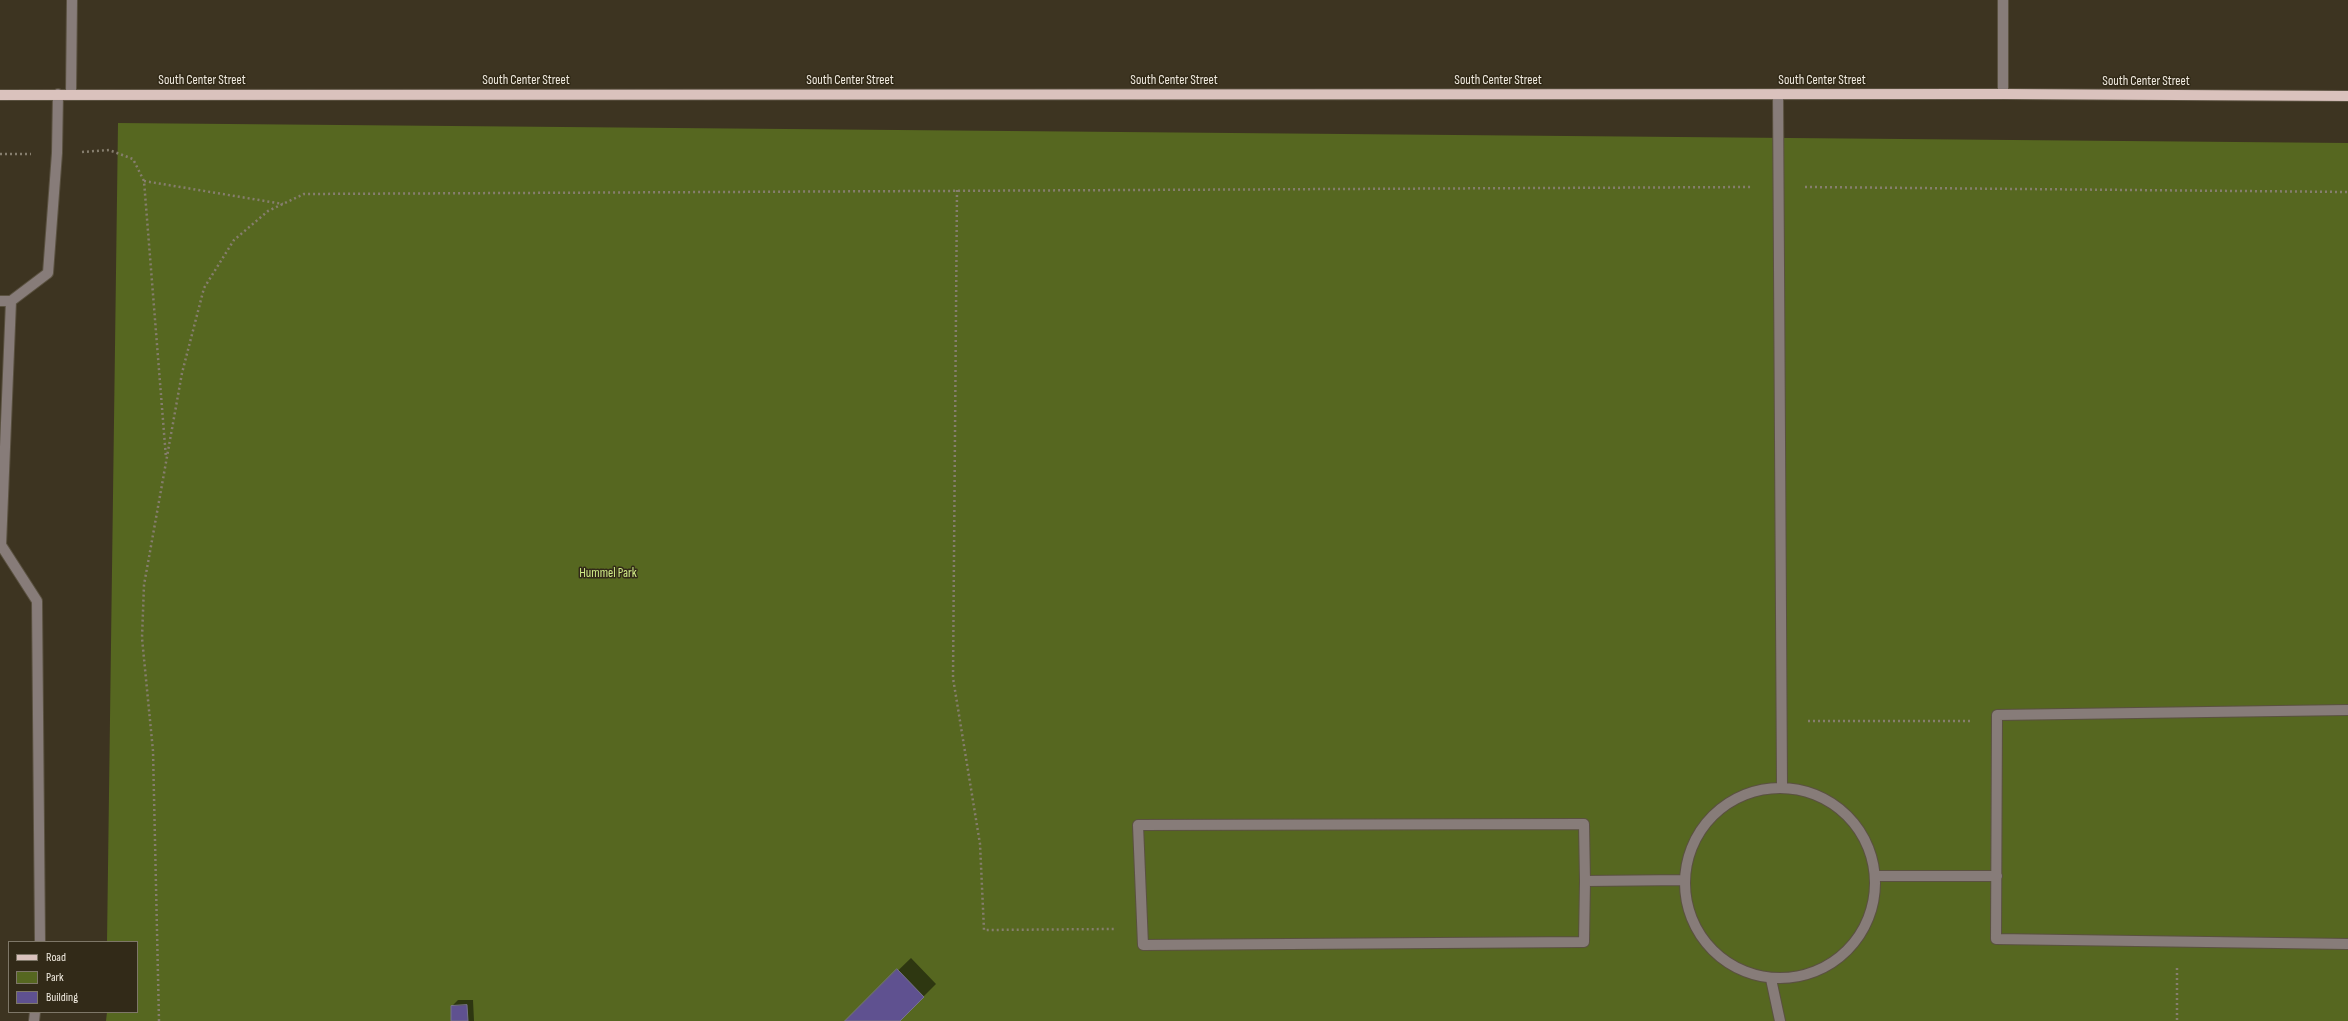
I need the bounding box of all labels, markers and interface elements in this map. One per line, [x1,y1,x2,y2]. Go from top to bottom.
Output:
street label: South Center Street [158,73,246,89]
street label: South Center Street [482,73,570,89]
street label: South Center Street [806,73,894,89]
street label: South Center Street [1130,73,1218,89]
street label: South Center Street [1454,73,1542,89]
street label: South Center Street [1778,73,1866,89]
street label: South Center Street [2102,74,2190,90]
park label: Hummel Park [579,566,637,582]
legend [8,941,138,1013]
text: Road [46,950,66,965]
text: Park [46,970,64,985]
text: Building [46,990,78,1005]

